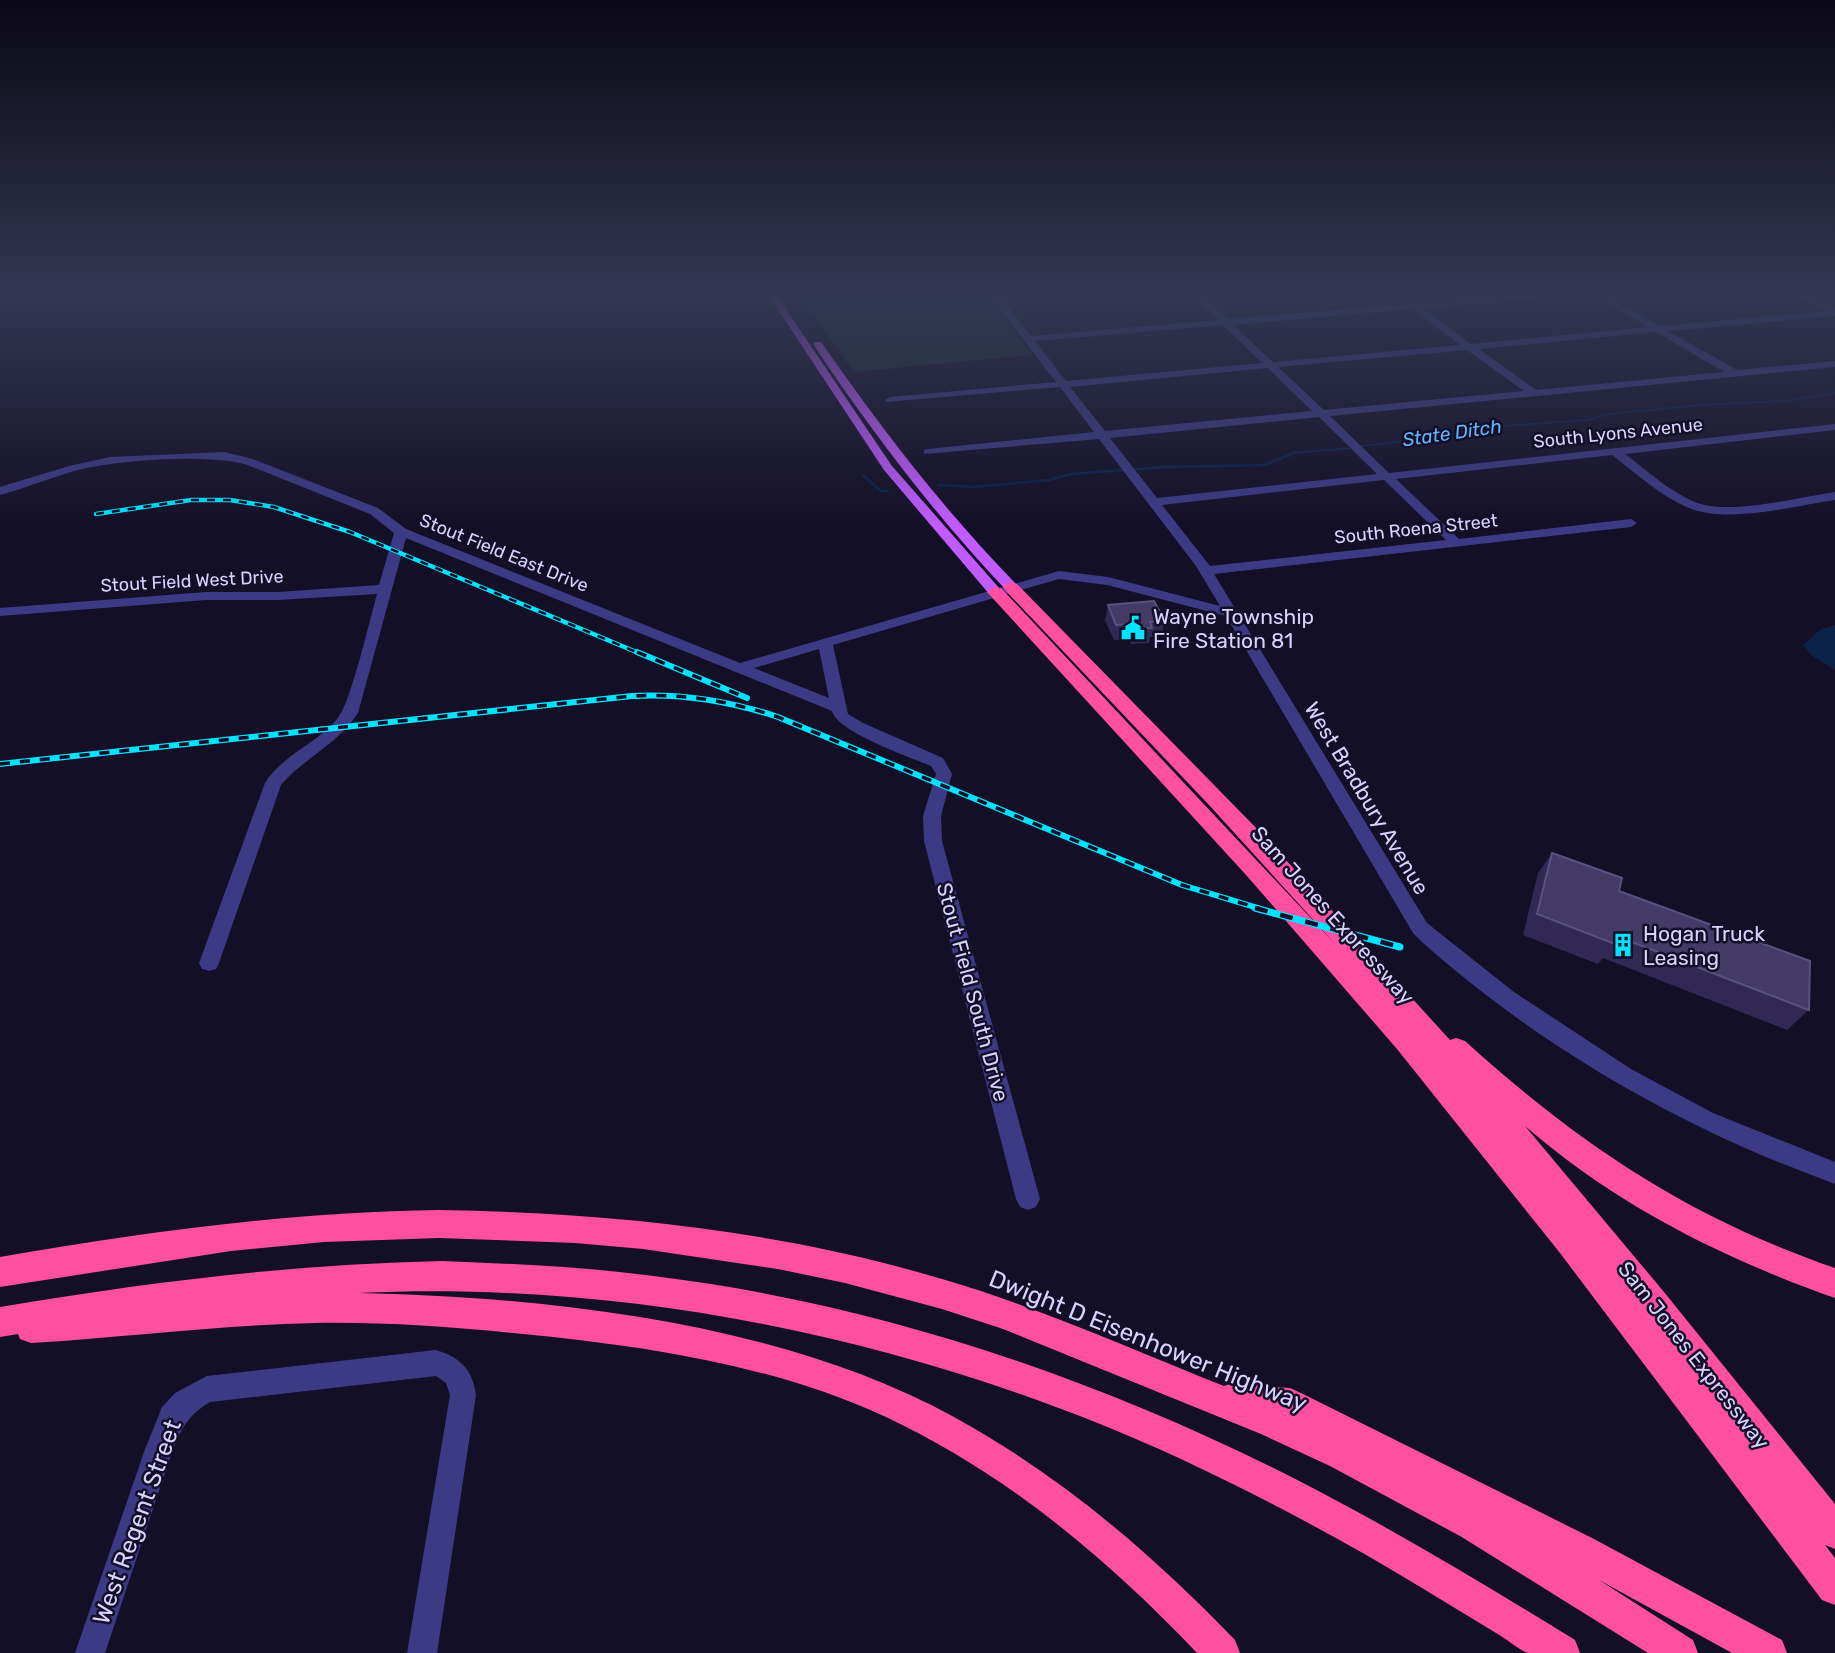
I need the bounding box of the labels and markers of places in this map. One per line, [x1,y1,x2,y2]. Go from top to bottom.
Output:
place label: Wayne Township Fire Station 81 [1153,604,1314,653]
public building icon: Wayne Township Fire Station 81 [1119,614,1147,642]
place label: Hogan Truck Leasing [1643,921,1765,970]
building icon: Hogan Truck Leasing [1609,931,1637,959]

